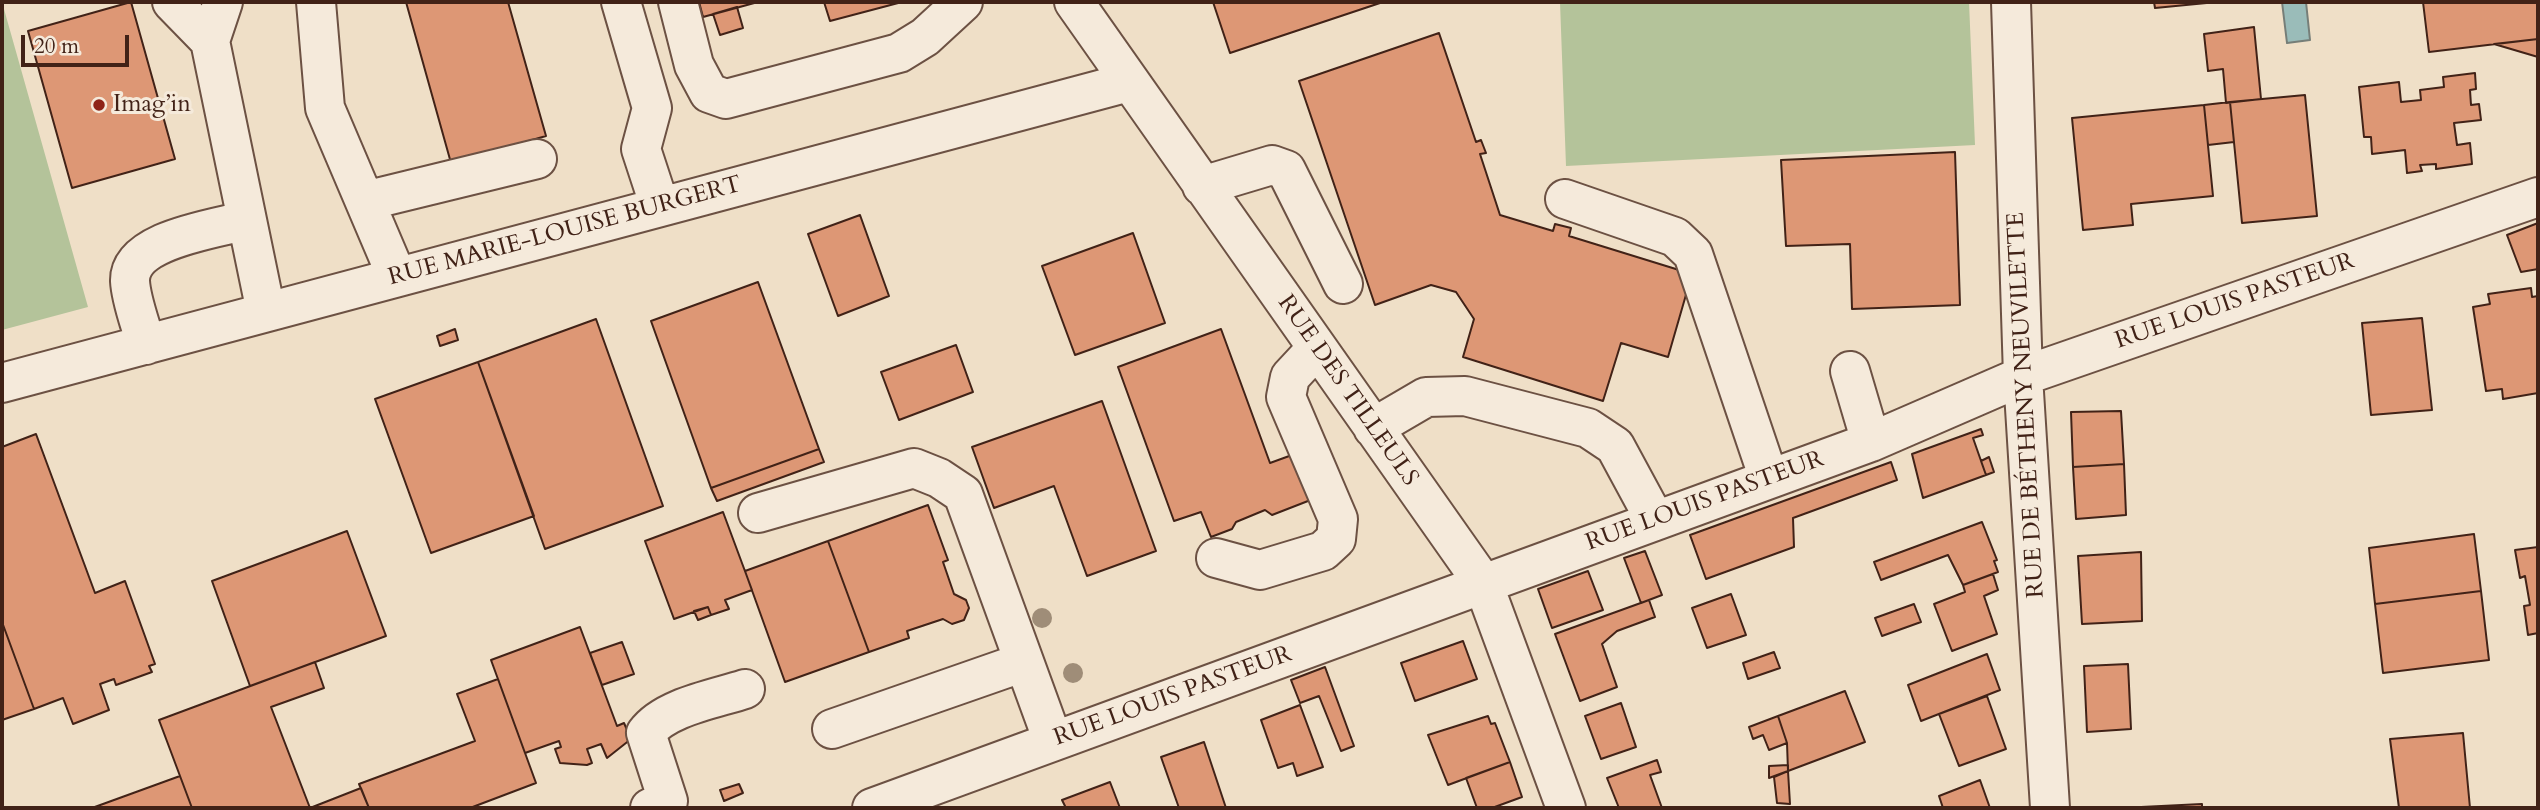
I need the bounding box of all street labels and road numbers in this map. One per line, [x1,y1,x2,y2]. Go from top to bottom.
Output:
street label: RUE MARIE-LOUISE BURGERT [385,171,745,293]
street label: RUE DE BÉTHENY NEUVILETTE [2003,211,2051,599]
street label: RUE LOUIS PASTEUR [2112,248,2358,356]
street label: RUE DES TILLEULS [1270,290,1424,492]
street label: RUE LOUIS PASTEUR [1582,446,1828,558]
street label: RUE LOUIS PASTEUR [1050,641,1296,753]

